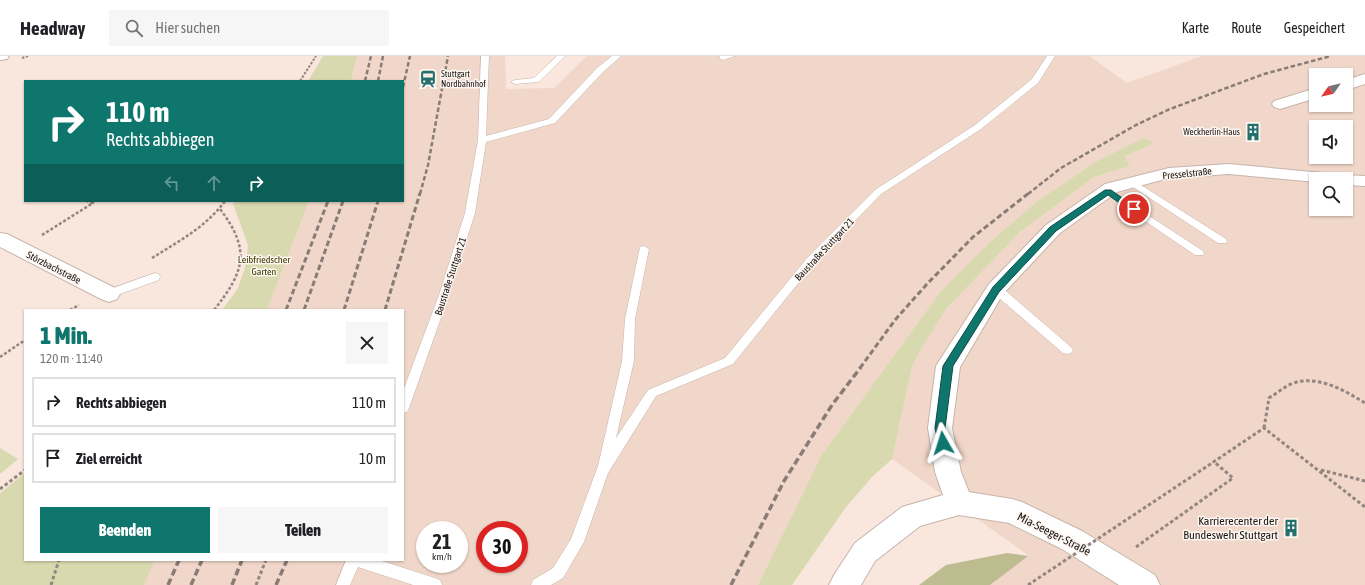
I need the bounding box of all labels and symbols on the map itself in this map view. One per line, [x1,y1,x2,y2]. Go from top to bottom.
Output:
north arrow [1309,68,1353,112]
station icon: Stuttgart Nordbahnhof [418,69,438,89]
place label: Stuttgart Nordbahnhof [441,69,486,89]
building icon: Weckherlin-Haus [1243,122,1263,142]
place label: Weckherlin-Haus [1183,127,1240,137]
street label: Presselstraße [1162,165,1213,182]
pin [1117,192,1151,226]
street label: Baustraße Stuttgart 21 [793,216,856,283]
street label: Baustraße Stuttgart 21 [433,235,468,317]
street label: Störzbachstraße [25,249,83,286]
park label: Leibfriedscher Garten [238,254,291,277]
position arrow [922,422,964,464]
street label: Mia-Seeger-Straße [1015,509,1093,559]
place label: Karrierecenter der Bundeswehr Stuttgart [1183,514,1279,542]
building icon: Karrierecenter der Bundeswehr Stuttgart [1281,518,1301,538]
speed limit sign: 30 [476,521,528,573]

